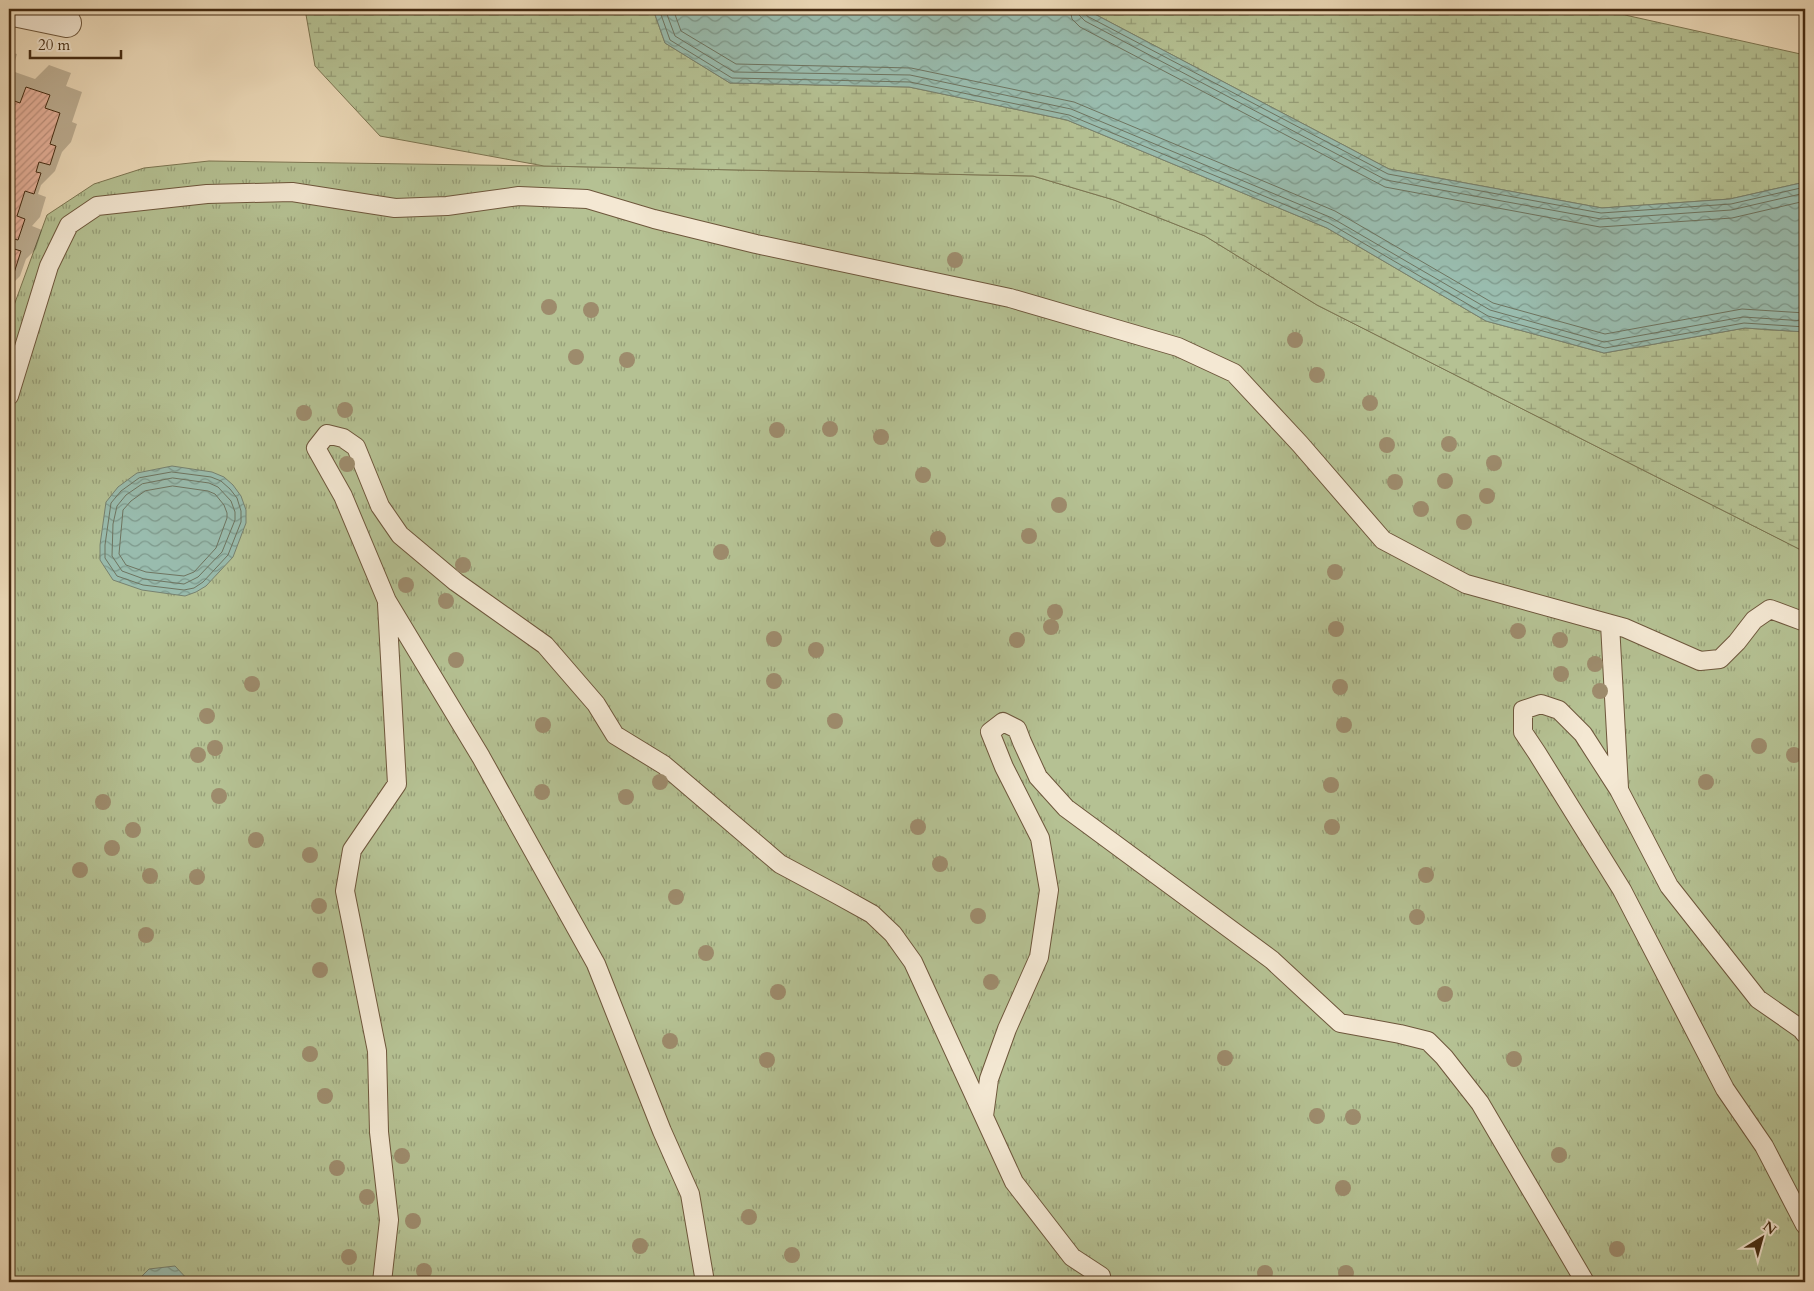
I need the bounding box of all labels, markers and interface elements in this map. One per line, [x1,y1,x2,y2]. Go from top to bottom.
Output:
scale bar [30,28,121,60]
text: 20 m [38,35,70,55]
north arrow [1736,1214,1786,1264]
text: N [1759,1217,1780,1239]

